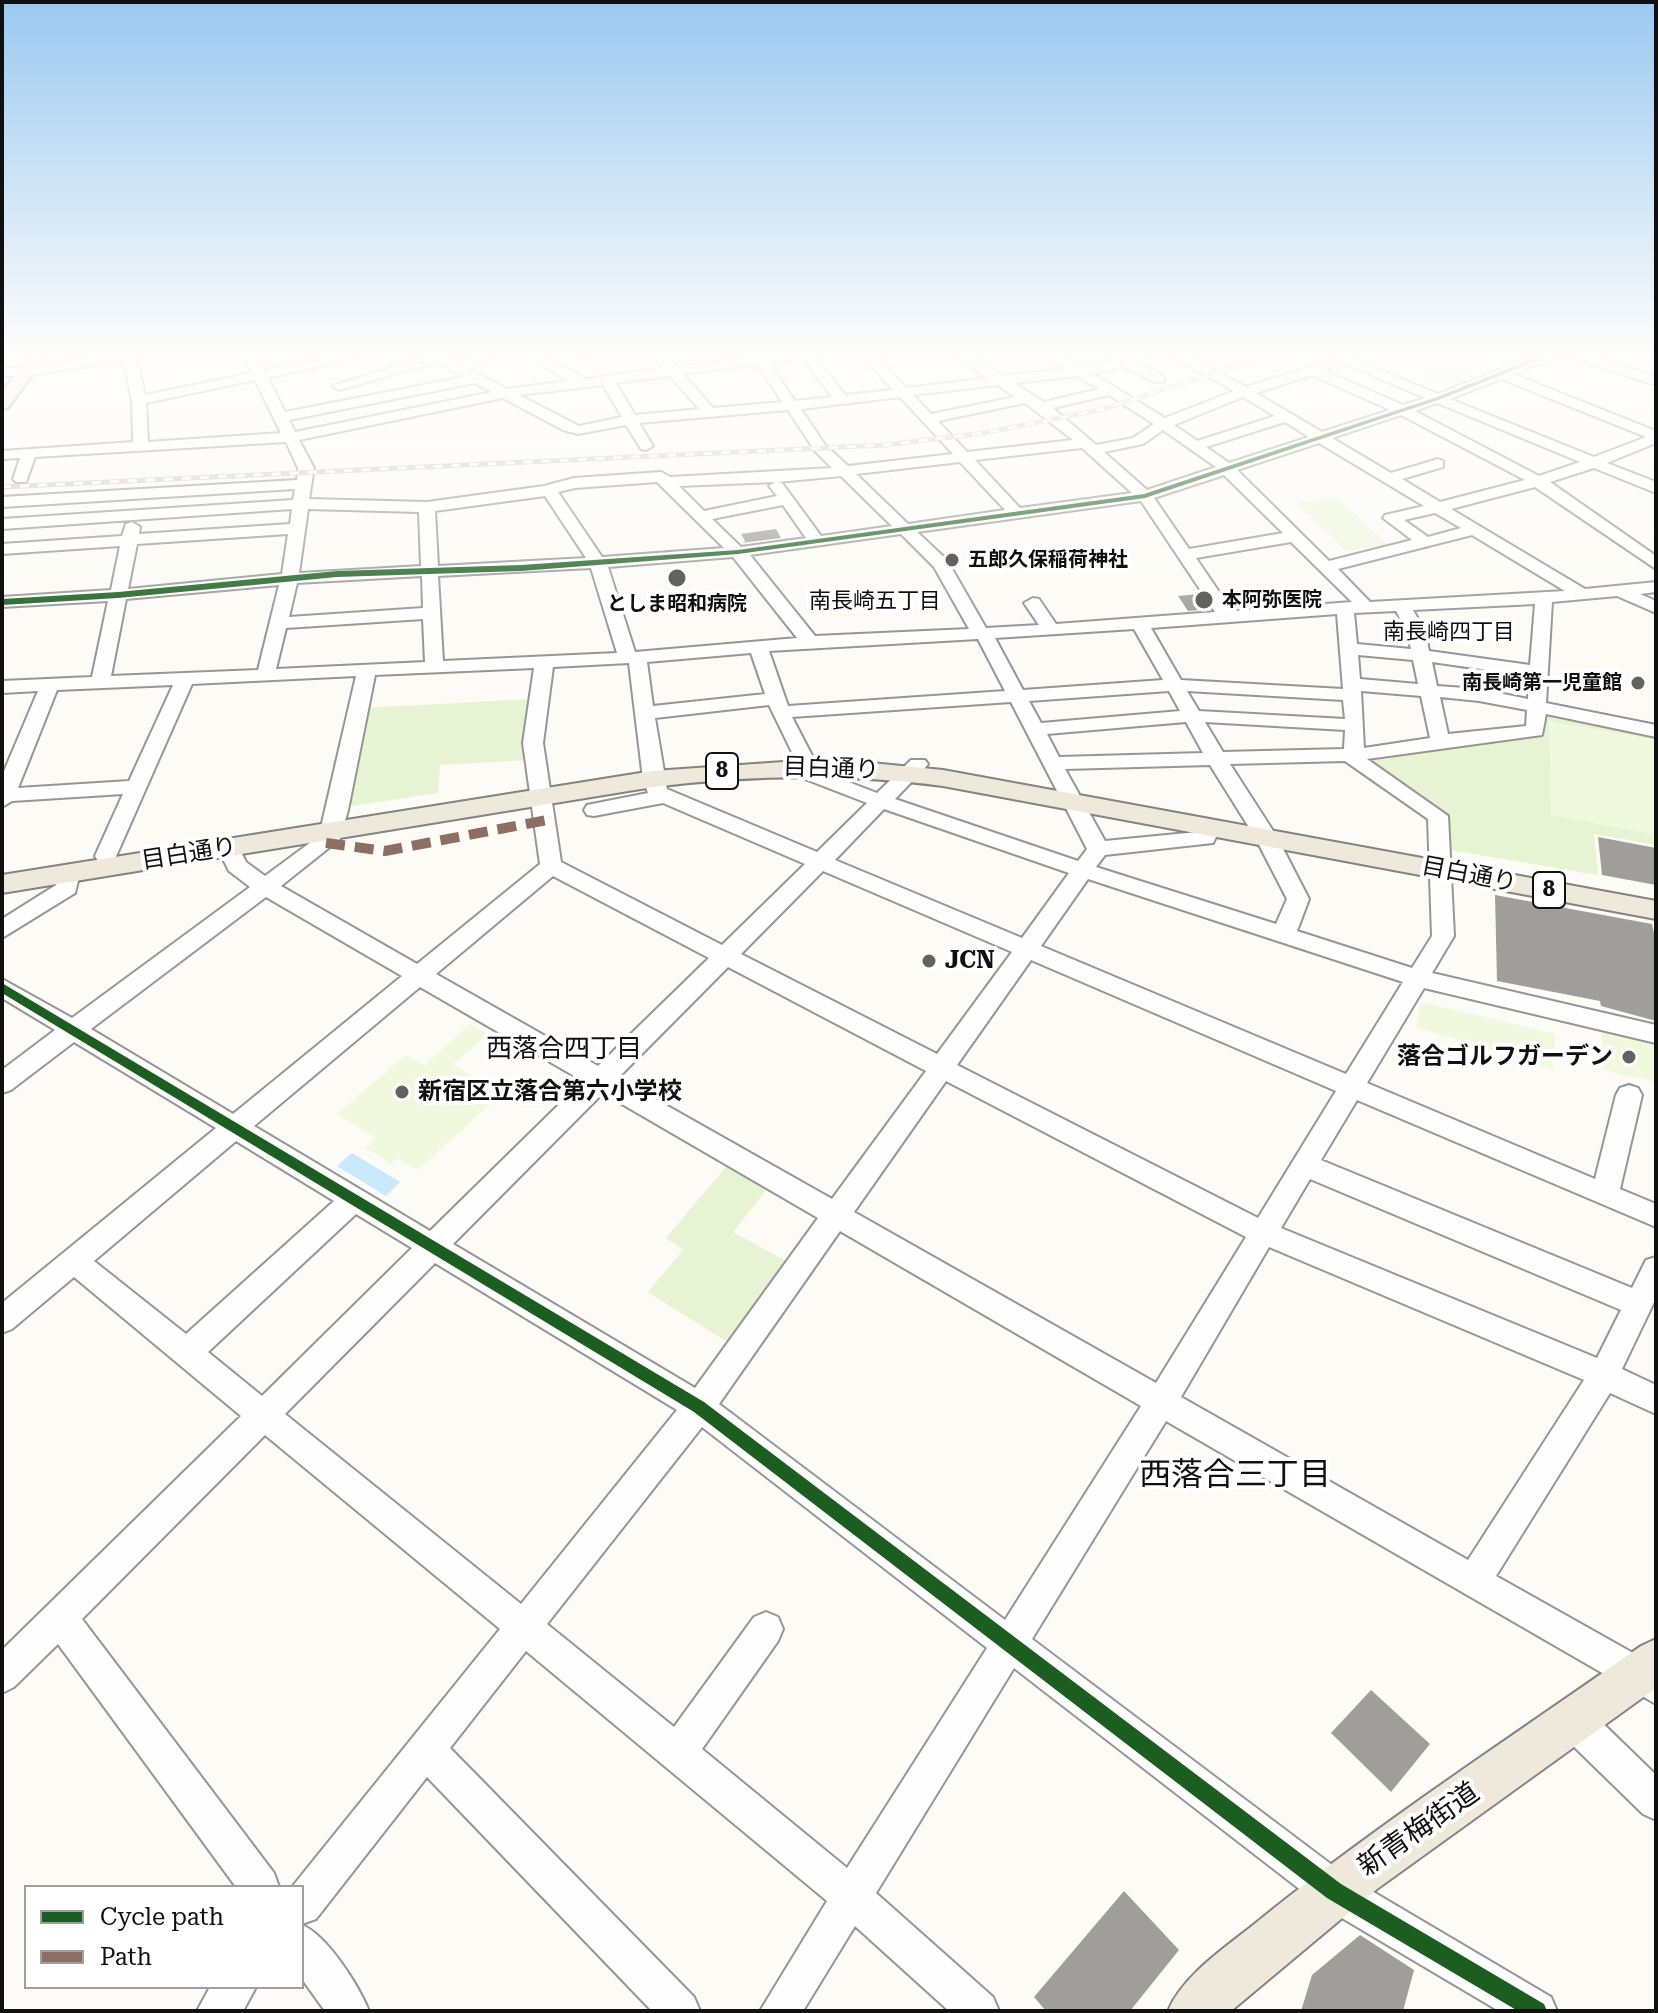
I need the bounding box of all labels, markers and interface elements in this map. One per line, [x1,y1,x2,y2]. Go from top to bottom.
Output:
place label: 五郎久保稲荷神社 [968,548,1128,572]
marker: 五郎久保稲荷神社 [943,551,961,569]
marker: としま昭和病院 [666,567,688,589]
place label: 本阿弥医院 [1222,588,1322,612]
district label: 南長崎五丁目 [809,589,941,615]
marker: 本阿弥医院 [1193,589,1215,611]
place label: としま昭和病院 [607,592,747,616]
district label: 南長崎四丁目 [1383,620,1515,646]
place label: 南長崎第一児童館 [1462,671,1622,695]
marker: 南長崎第一児童館 [1629,674,1647,692]
road number: 8 [706,753,738,789]
street label: 目白通り [783,753,879,785]
street label: 目白通り [139,832,239,876]
street label: 目白通り [1419,852,1519,898]
road number: 8 [1533,872,1565,908]
place label: JCN [945,947,995,975]
marker: JCN [920,952,938,970]
district label: 西落合四丁目 [486,1033,642,1065]
place label: 落合ゴルフガーデン [1397,1043,1613,1071]
marker: 落合ゴルフガーデン [1620,1048,1638,1066]
place label: 新宿区立落合第六小学校 [418,1078,682,1106]
marker: 新宿区立落合第六小学校 [393,1083,411,1101]
district label: 西落合三丁目 [1139,1457,1331,1495]
street label: 新青梅街道 [1352,1776,1486,1884]
legend [24,1885,304,1989]
text: Cycle path [100,1903,224,1931]
text: Path [100,1943,152,1971]

